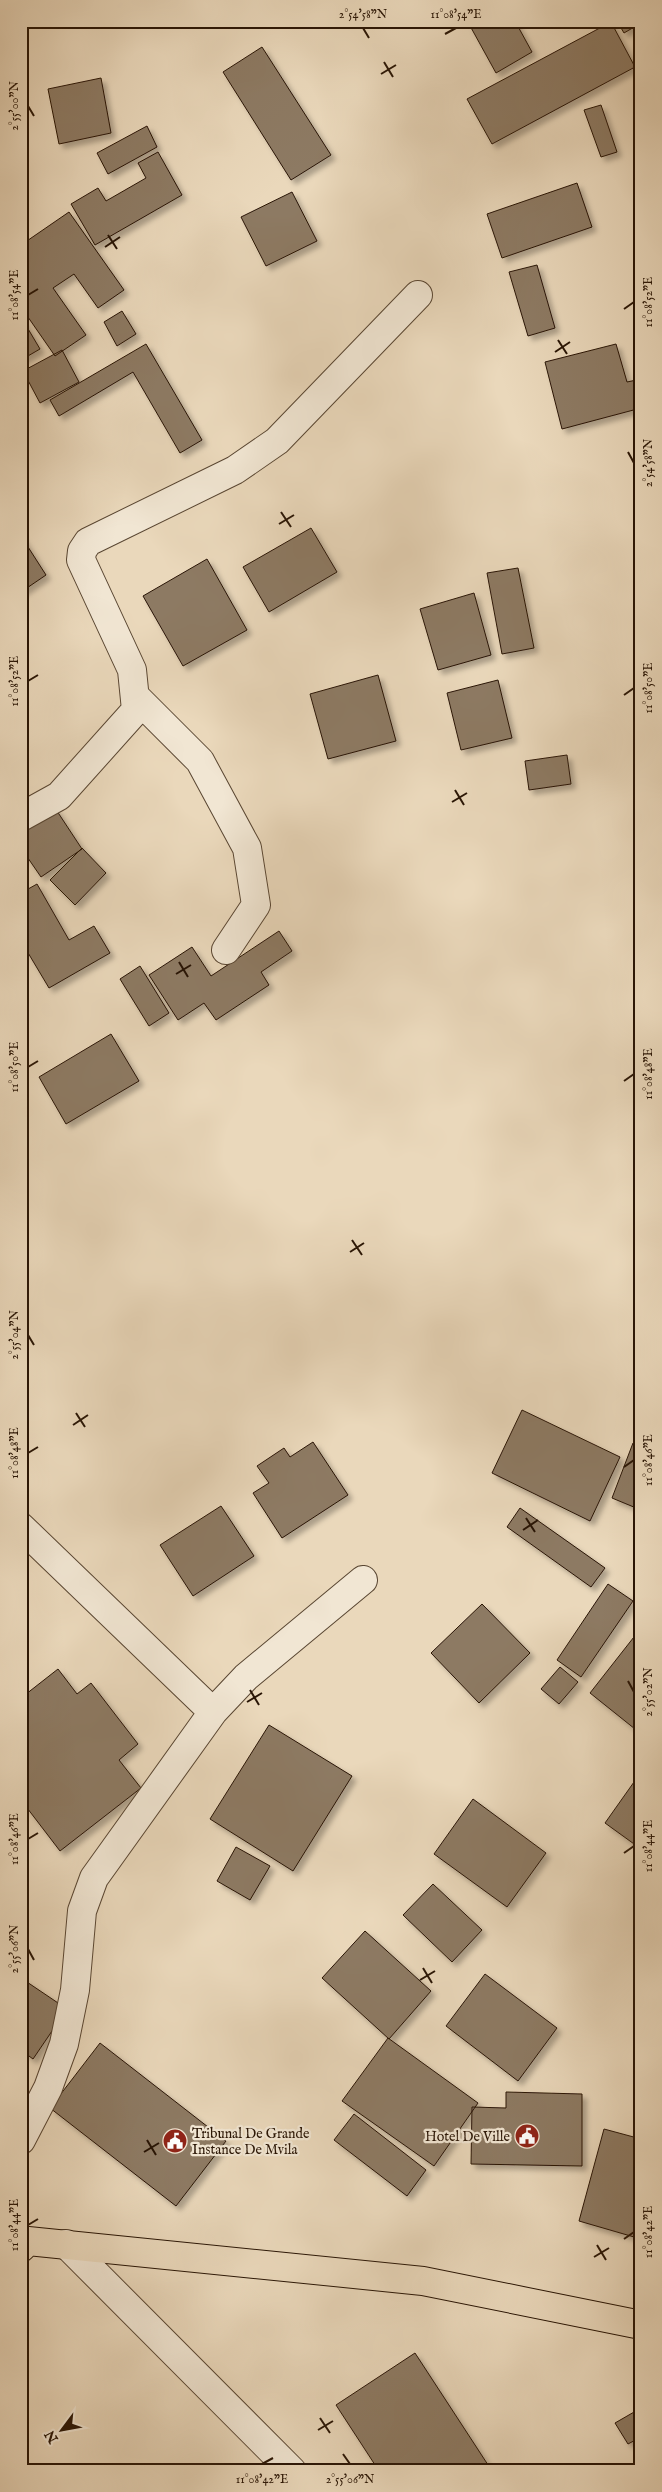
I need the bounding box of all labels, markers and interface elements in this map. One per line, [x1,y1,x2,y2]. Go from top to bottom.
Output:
text: 2°54'58"N [339,7,388,22]
text: 11°08'54"E [430,7,482,22]
text: 2°55'00"N [7,81,22,131]
text: 11°08'54"E [7,269,22,321]
text: 11°08'52"E [641,277,656,327]
text: 2°54'58"N [641,438,656,487]
text: 11°08'52"E [7,656,22,706]
text: 11°08'50"E [641,662,656,714]
text: 11°08'50"E [7,1041,22,1093]
text: 11°08'48"E [641,1048,656,1100]
text: 2°55'04"N [7,1310,22,1360]
text: 11°08'48"E [7,1427,22,1479]
text: 11°08'46"E [641,1434,656,1486]
text: 2°55'02"N [641,1667,656,1717]
text: 11°08'46"E [7,1813,22,1865]
text: 11°08'44"E [641,1820,656,1872]
text: 2°55'06"N [7,1924,22,1973]
public building icon: Hotel De Ville [514,2123,540,2149]
place label: Tribunal De Grande Instance De Mvila [192,2125,310,2159]
public building icon: Tribunal De Grande Instance De Mvila [162,2128,188,2154]
place label: Hotel De Ville [425,2128,511,2146]
text: 11°08'44"E [7,2199,22,2251]
text: 11°08'42"E [641,2206,656,2258]
north arrow [38,2404,88,2454]
text: N [41,2426,63,2447]
text: 11°08'42"E [236,2472,288,2487]
text: 2°55'06"N [326,2472,375,2487]

